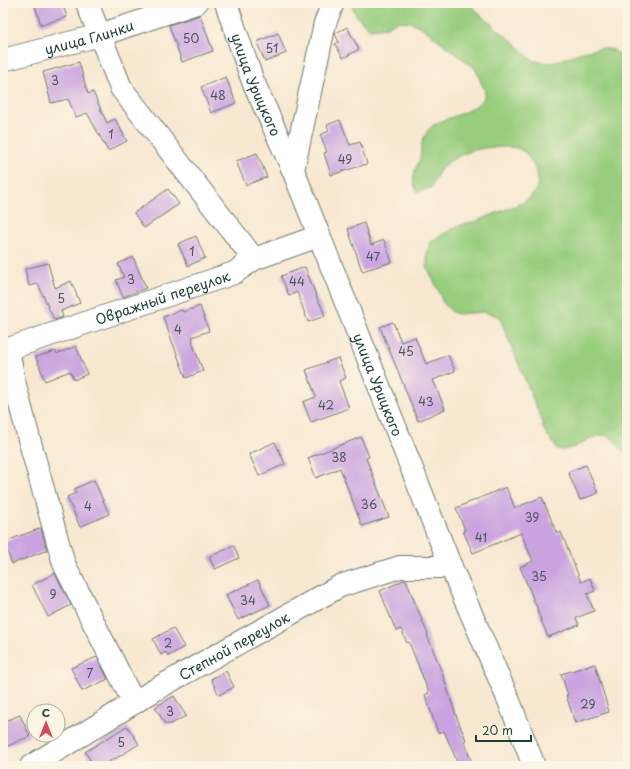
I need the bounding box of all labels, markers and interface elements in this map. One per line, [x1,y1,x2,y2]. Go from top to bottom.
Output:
street label: улица Глинки [42,14,136,59]
house number: 50 [183,29,199,47]
street label: улица Урицкого [226,30,287,139]
house number: 51 [266,39,278,57]
house number: 3 [51,71,59,89]
house number: 48 [210,86,226,104]
house number: 1 [108,125,114,143]
house number: 49 [338,150,352,168]
house number: 1 [189,242,195,260]
house number: 47 [366,247,381,265]
street label: Овражный переулок [92,264,233,330]
house number: 3 [127,270,135,288]
house number: 44 [289,272,305,290]
house number: 5 [57,289,65,307]
house number: 4 [174,320,182,338]
street label: улица Урицкого [348,330,408,439]
house number: 45 [398,342,414,360]
house number: 43 [418,392,434,410]
house number: 42 [318,396,334,414]
house number: 38 [331,448,347,466]
house number: 36 [361,495,377,513]
house number: 4 [84,497,92,515]
house number: 39 [525,508,539,526]
house number: 41 [475,528,487,546]
house number: 35 [531,567,547,585]
house number: 9 [49,585,57,603]
house number: 34 [240,591,256,609]
street label: Степной переулок [175,606,294,685]
house number: 2 [164,634,172,652]
house number: 7 [87,664,94,682]
house number: 29 [580,695,596,713]
house number: 3 [166,702,174,720]
north arrow [26,703,66,743]
text: С [42,704,50,721]
scale bar [476,717,531,743]
text: 20 m [482,721,513,739]
house number: 5 [117,733,125,751]

